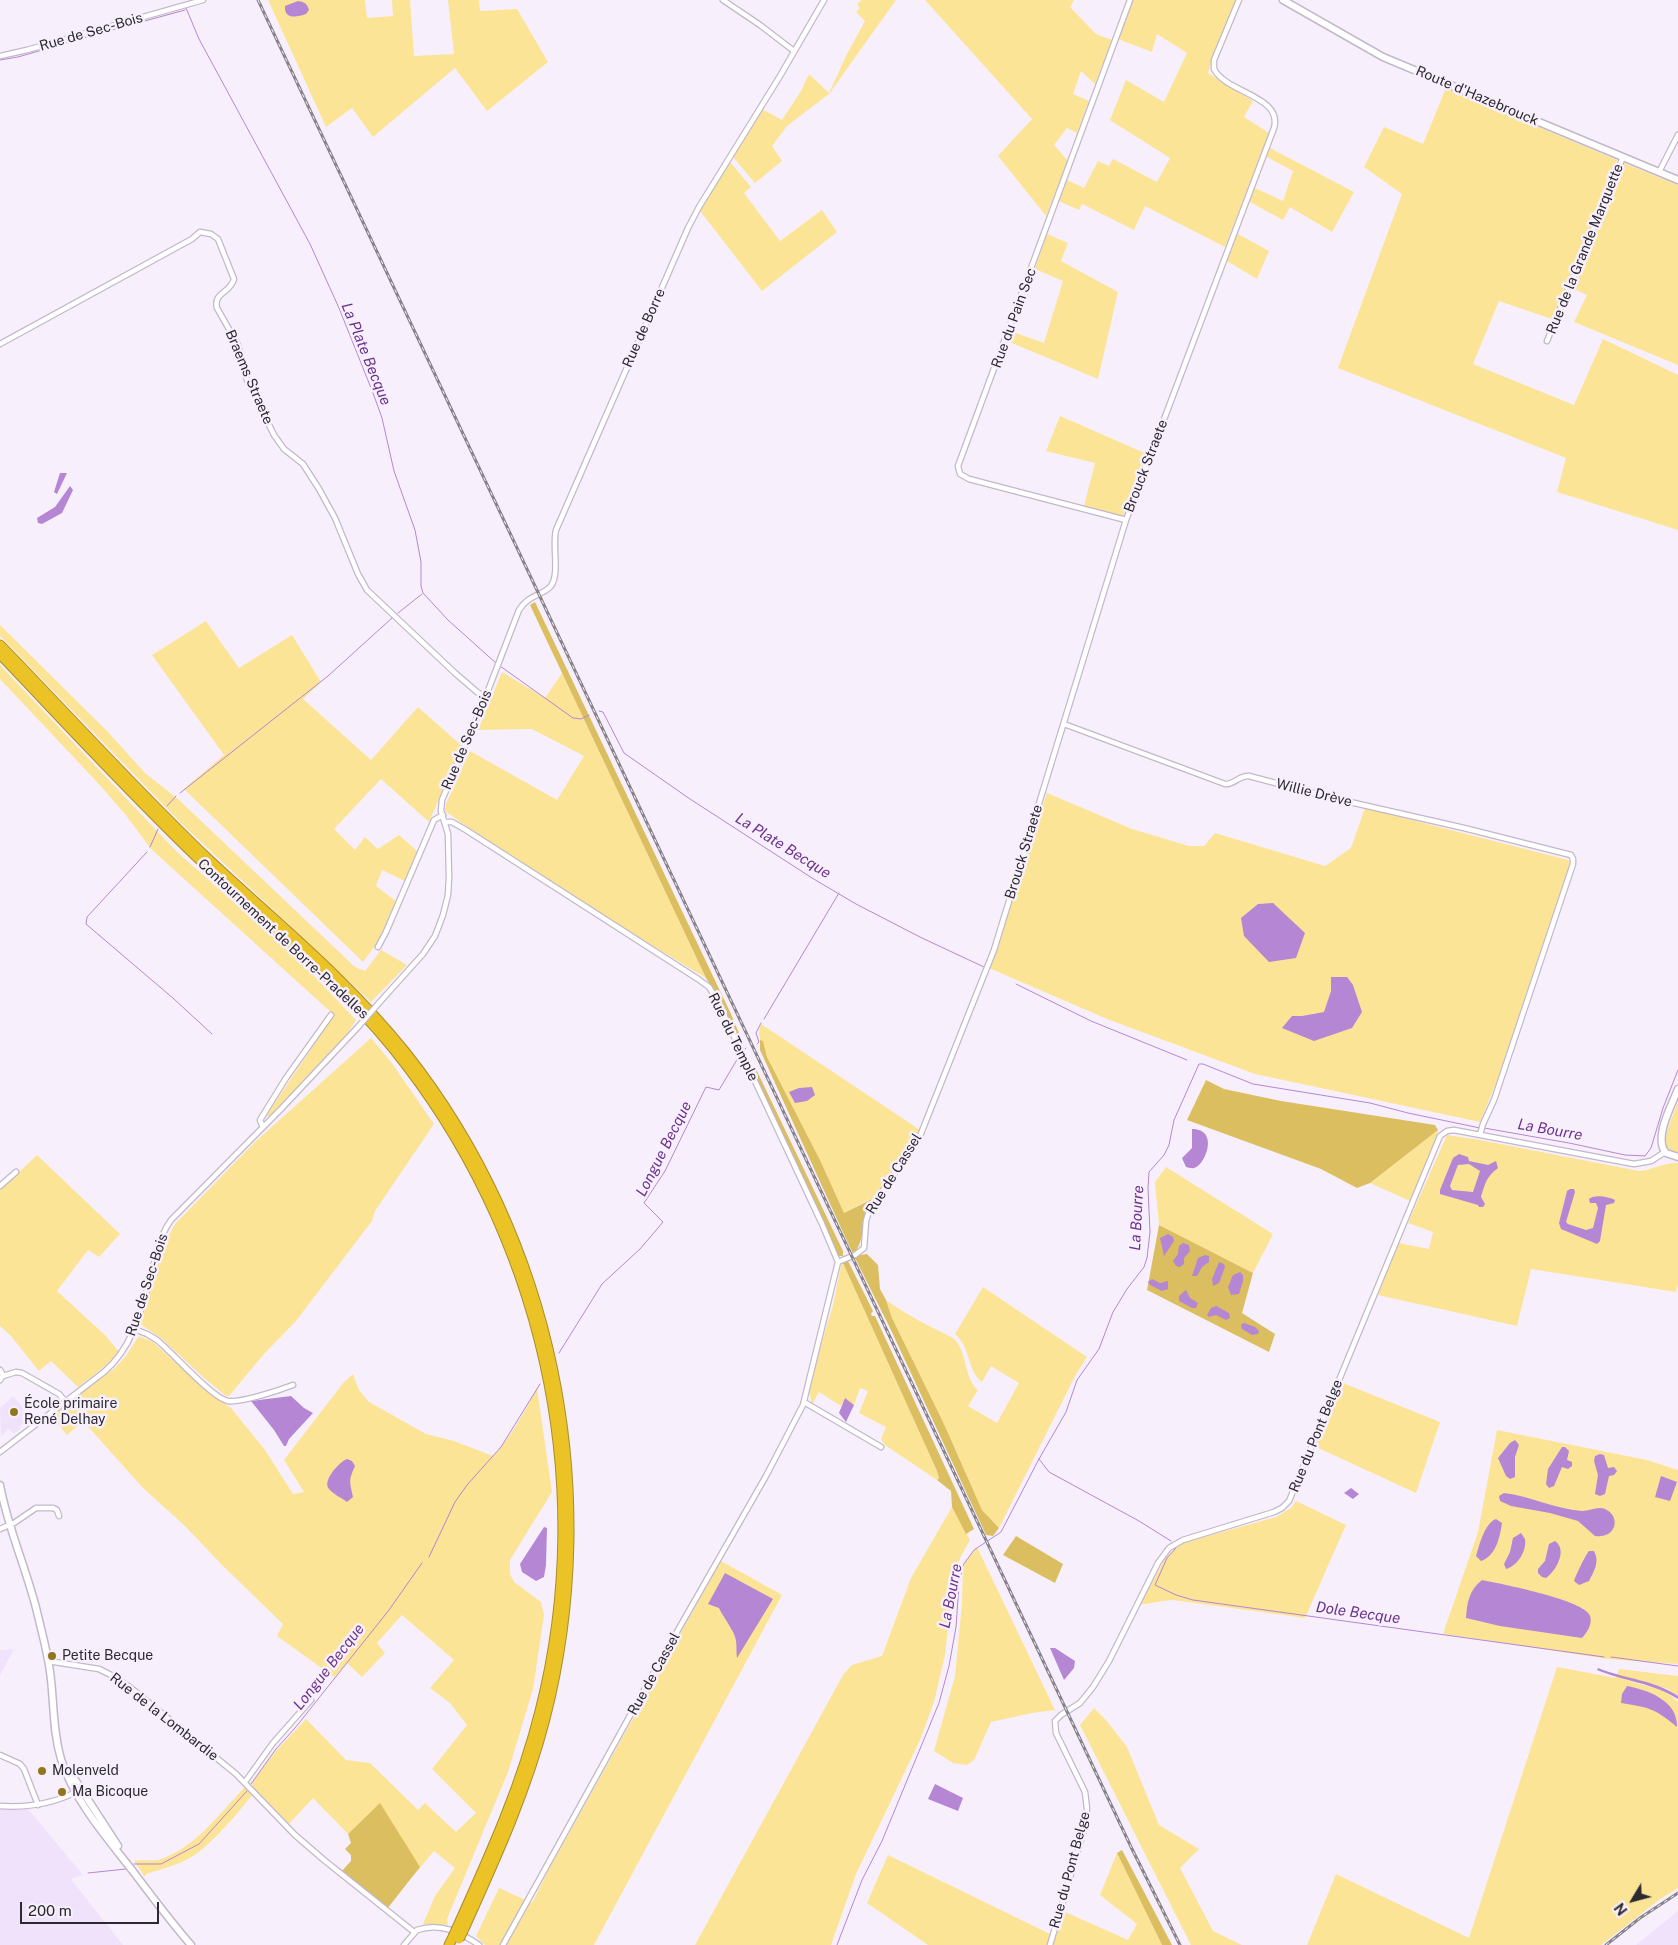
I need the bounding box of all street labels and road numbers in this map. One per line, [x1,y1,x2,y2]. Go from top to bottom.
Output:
street label: Rue de Sec-Bois [37,9,145,55]
street label: Route d'Hazebrouck [1413,63,1541,129]
street label: Rue de la Grande Marquette [1543,161,1627,337]
street label: Rue du Pain Sec [988,266,1040,370]
street label: Rue de Borre [619,286,669,370]
street label: Braems Straete [222,327,276,427]
street label: Brouck Straete [1121,417,1171,515]
street label: Rue de Sec-Bois [438,688,496,792]
street label: Willie Drève [1274,775,1354,811]
street label: Brouck Straete [1002,803,1046,901]
street label: Contournement de Borre-Pradelles [194,855,372,1023]
street label: Rue du Temple [704,990,762,1084]
street label: Rue de Cassel [862,1131,926,1217]
street label: Rue de Sec-Bois [123,1232,171,1338]
street label: Rue du Pont Belge [1286,1377,1346,1495]
street label: Rue de Cassel [624,1630,684,1718]
street label: Rue de la Lombardie [106,1669,222,1765]
street label: Rue du Pont Belge [1046,1810,1094,1930]

